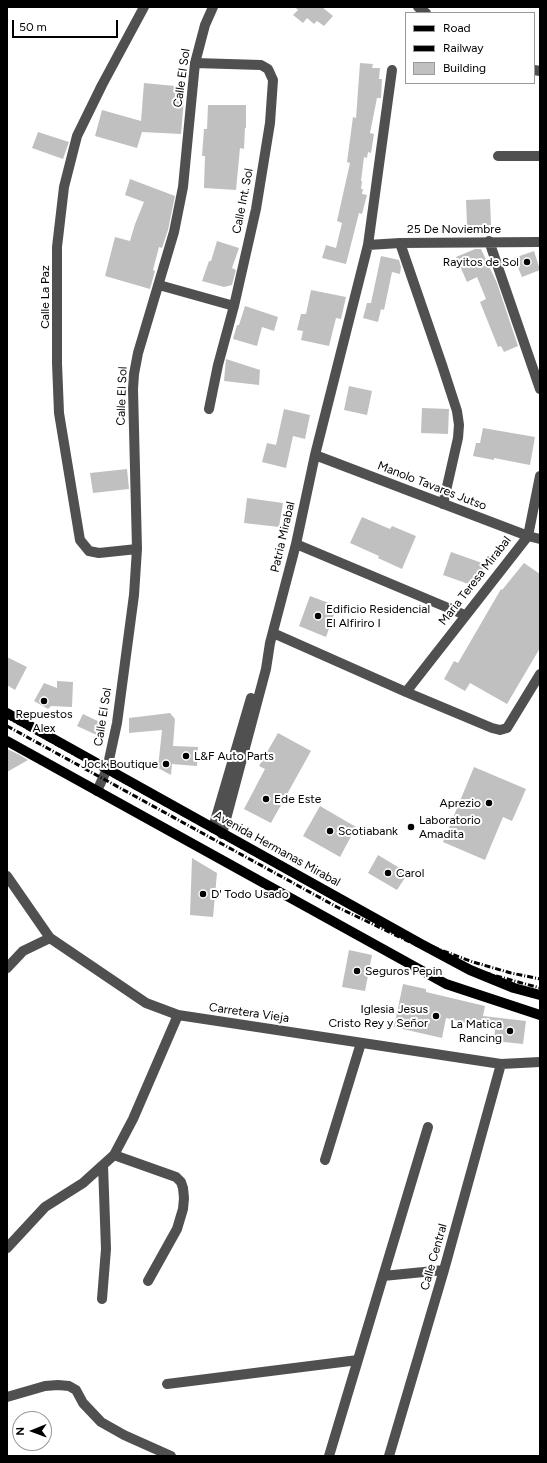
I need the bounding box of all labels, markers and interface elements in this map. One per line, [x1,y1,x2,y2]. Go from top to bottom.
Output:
scale bar [14,12,120,38]
legend [405,12,535,84]
text: 50 m [19,20,47,34]
text: Road [443,21,471,35]
text: Railway [443,41,484,55]
street label: Calle El Sol [171,48,193,108]
text: Building [443,61,486,75]
street label: Calle Int. Sol [230,167,256,235]
street label: 25 De Noviembre [407,222,501,236]
place label: Rayitos de Sol [443,255,519,269]
marker: Rayitos de Sol [522,257,532,267]
street label: Calle La Paz [38,265,52,329]
street label: Calle El Sol [114,366,130,426]
street label: Manolo Tavares Jutso [375,459,489,513]
street label: Patria Mirabal [268,500,298,574]
street label: Maria Teresa Mirabal [436,534,514,628]
place label: Edificio Residencial El Alfiriro I [326,602,430,630]
marker: Edificio Residencial El Alfiriro I [313,611,323,621]
street label: Calle El Sol [91,687,115,747]
marker: Repuestos Alex [39,696,49,706]
place label: Repuestos Alex [15,707,73,735]
place label: L&F Auto Parts [194,749,274,763]
marker: L&F Auto Parts [181,751,191,761]
place label: Jock Boutique [81,757,158,771]
marker: Jock Boutique [161,759,171,769]
place label: Ede Este [274,792,321,806]
marker: Ede Este [261,794,271,804]
place label: Aprezio [440,796,481,810]
marker: Aprezio [484,798,494,808]
street label: Avenida Hermanas Mirabal [211,808,343,890]
place label: Laboratorio Amadita [419,813,481,841]
marker: Laboratorio Amadita [406,822,416,832]
place label: Scotiabank [338,824,398,838]
marker: Scotiabank [325,826,335,836]
place label: Carol [396,866,424,880]
marker: Carol [383,868,393,878]
place label: D' Todo Usado [211,887,289,901]
marker: D' Todo Usado [198,889,208,899]
place label: Seguros Pepin [365,964,442,978]
marker: Seguros Pepin [352,966,362,976]
street label: Carretera Vieja [208,1000,290,1026]
place label: Iglesia Jesus Cristo Rey y Señor [328,1002,428,1030]
marker: Iglesia Jesus Cristo Rey y Señor [431,1011,441,1021]
place label: La Matica Rancing [450,1017,502,1045]
marker: La Matica Rancing [505,1026,515,1036]
street label: Calle Central [418,1222,450,1292]
north arrow [12,1411,52,1451]
text: N [14,1427,27,1436]

